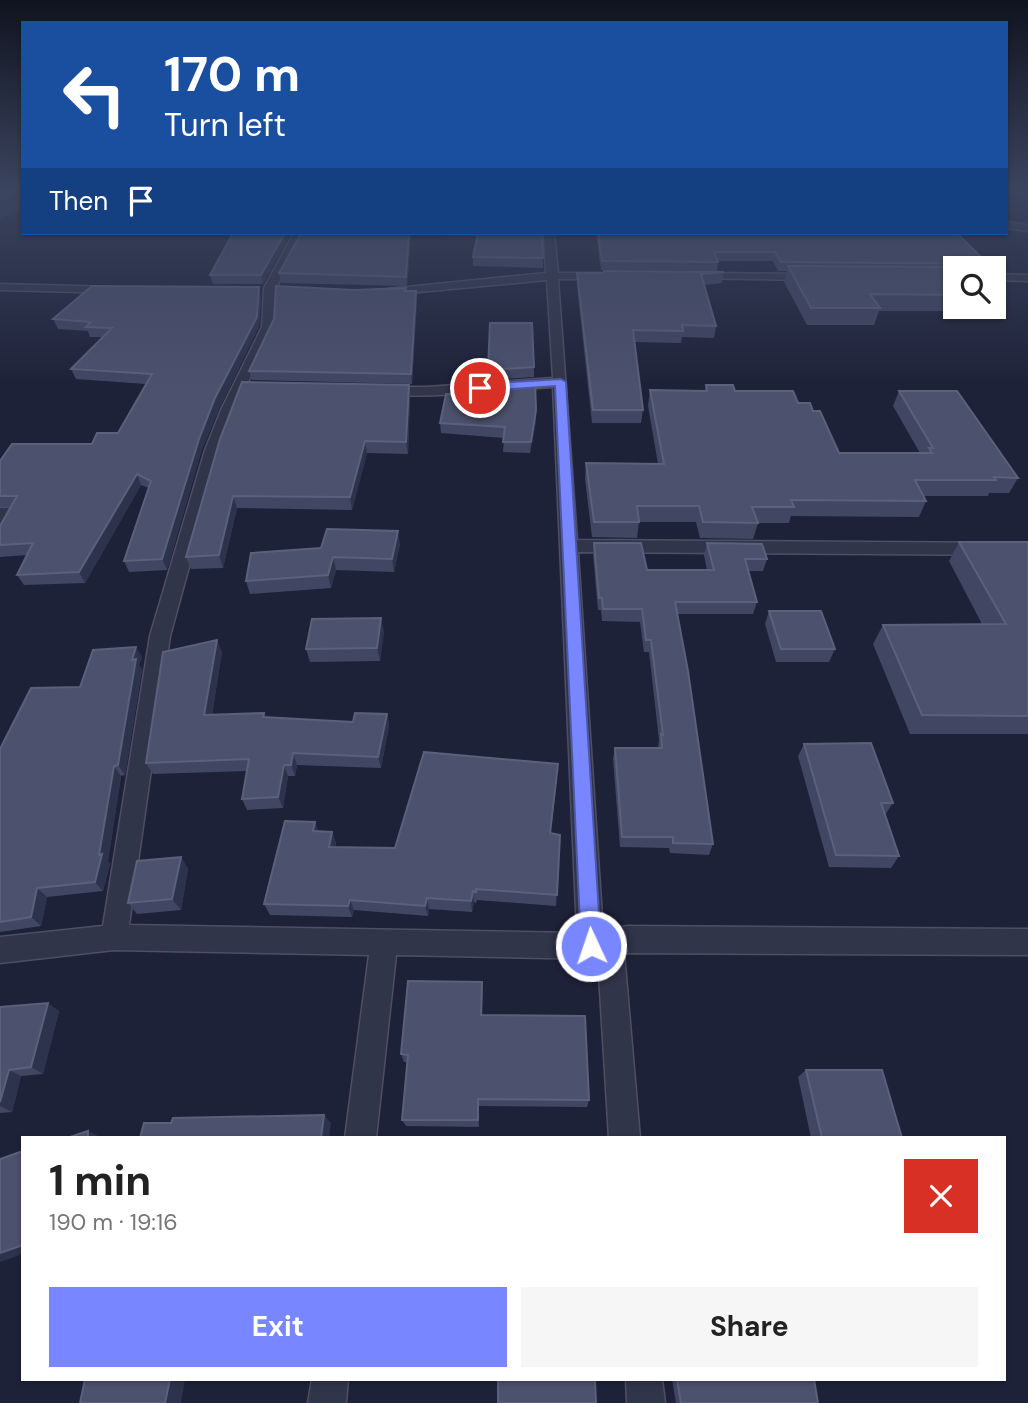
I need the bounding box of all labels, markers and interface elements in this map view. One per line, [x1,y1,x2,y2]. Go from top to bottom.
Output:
text: 170 m [164,42,300,106]
icon: left [49,49,140,140]
text: Turn left [164,104,286,146]
icon: arrive [122,182,160,220]
text: Then [49,184,108,218]
map controls [943,256,1006,319]
button: search [943,256,1006,319]
pin [450,358,510,418]
icon: arrive [461,369,499,407]
position arrow [554,909,628,983]
text: 1 min [49,1153,151,1208]
button: close [904,1159,978,1233]
text: 190 m · 19:16 [49,1207,178,1237]
button: Exit [49,1287,507,1367]
button: Share [521,1287,978,1367]

